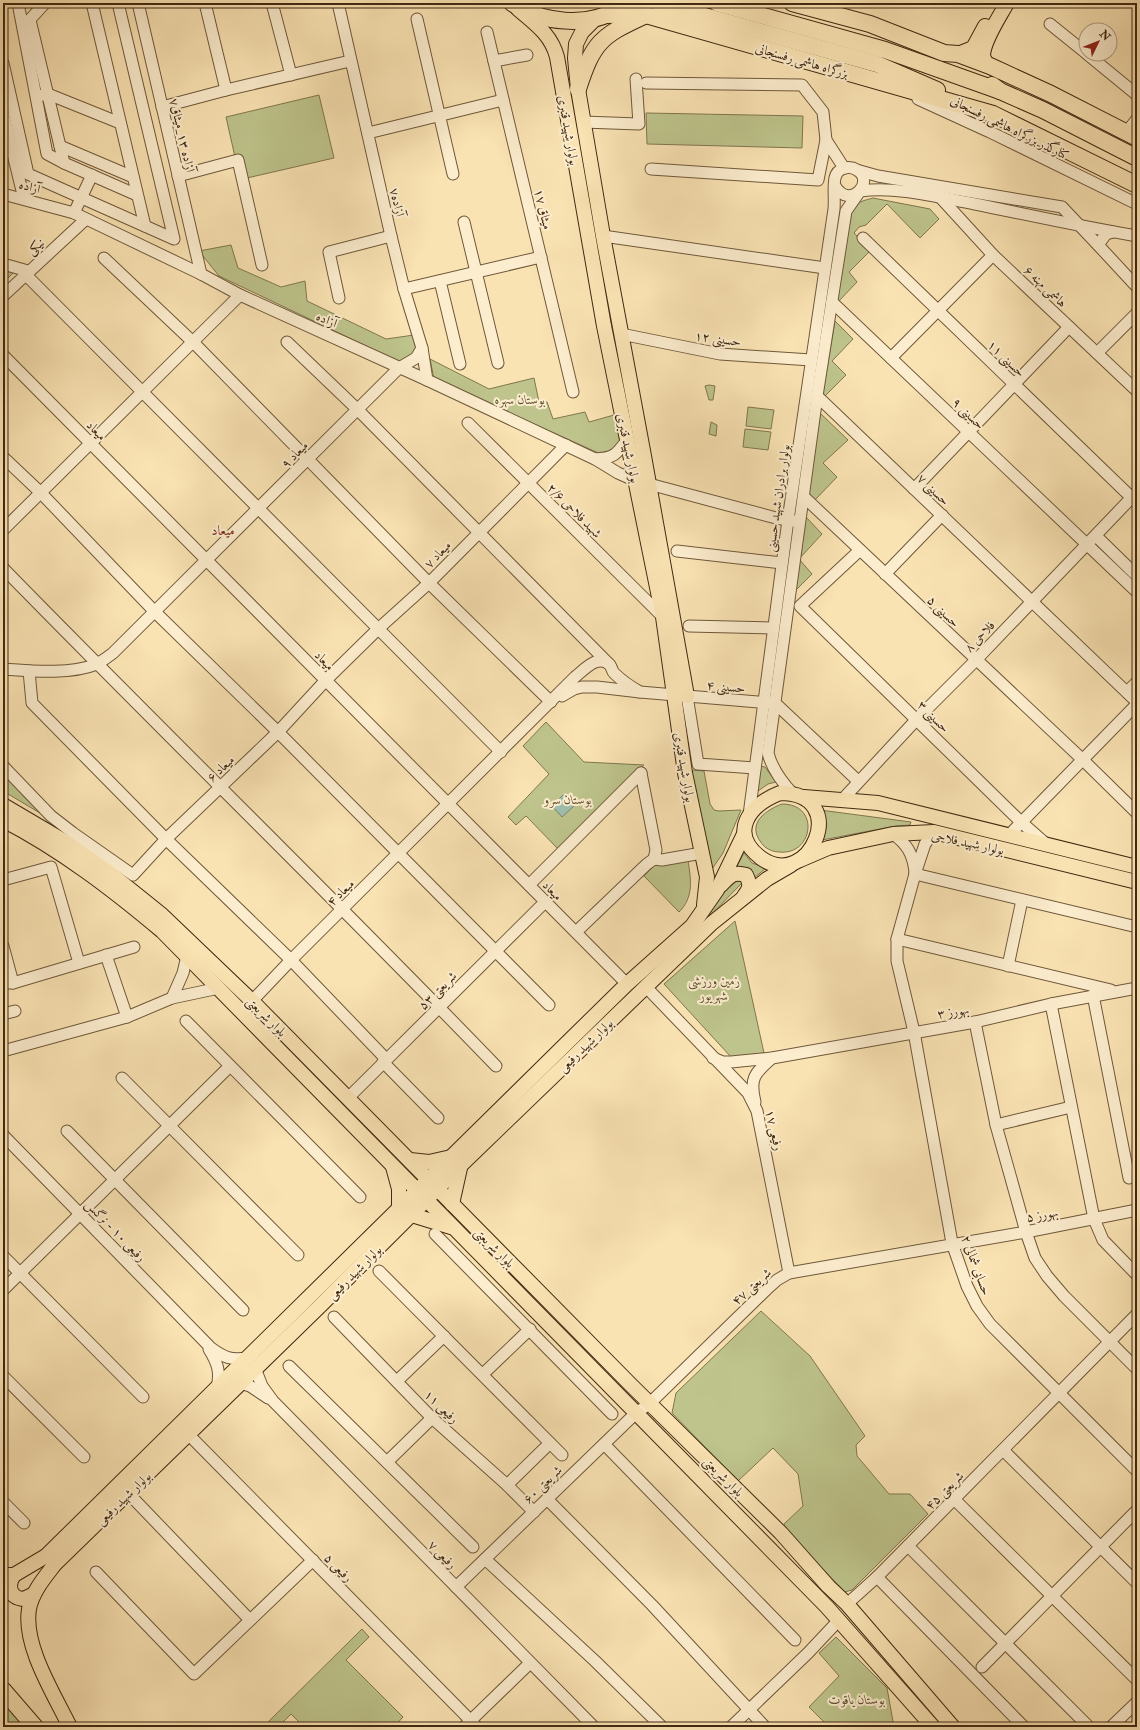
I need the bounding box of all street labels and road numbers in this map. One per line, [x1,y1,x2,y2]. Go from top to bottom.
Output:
street label: بزرگراه هاشمی رفسنجانی [753,39,851,83]
street label: کنارگذر بزرگراه هاشمی رفسنجانی [947,90,1072,164]
street label: بولوار شهید قنبری [554,94,582,167]
street label: آزاده ۱۳_میثاق۷ [166,96,199,175]
street label: آزاده [17,176,43,198]
street label: آزاده۷ [386,186,408,219]
street label: میثاق ۱۷ [531,187,555,231]
street label: نیکی [24,235,48,260]
street label: هاشمی مهنه ۶ [1020,262,1070,312]
street label: آزاده [314,308,341,332]
street label: حسینی ۱۲ [694,328,742,351]
street label: حسینی ۱۱ [983,337,1029,381]
street label: حسینی ۹ [948,394,988,434]
street label: بولوار شهید قنبری [613,412,643,485]
street label: میعاد [83,417,110,444]
street label: میعاد ۹ [278,438,312,472]
street label: بولوار برادران شهید حسینی [763,443,794,553]
street label: حسینی ۷ [913,470,953,510]
street label: شهید فلاحی ۲/۶ [544,480,605,541]
street label: میعاد ۷ [421,538,455,572]
street label: حسینی ۵ [923,592,963,632]
street label: فلاحی ۸ [961,618,999,656]
street label: میعاد [311,647,338,674]
street label: حسینی ۴ [706,677,746,698]
street label: حسینی ۳ [913,697,953,737]
street label: بولوار شهید قنبری [670,731,698,804]
street label: میعاد ۶ [203,752,238,786]
street label: بولوار شهید فلاحی [930,827,1006,858]
street label: میعاد ۴ [324,876,358,910]
street label: میعاد [539,877,566,904]
street label: شریعتی ۵۳ [415,968,461,1014]
street label: بلوار شریعتی [242,993,290,1041]
street label: بهورز ۳ [936,1002,970,1022]
street label: بولوار شهید رفیعی [555,1015,617,1077]
street label: رفیعی ۱۷ [761,1108,787,1153]
street label: رفیعی ۱۰ - نرگس [81,1196,149,1266]
street label: بهورز ۵ [1025,1204,1059,1226]
street label: بلوار شریعتی [470,1224,518,1272]
street label: حسابی شمالی ۲ [957,1233,994,1298]
street label: بولوار شهید رفیعی [324,1242,386,1304]
street label: شریعتی ۴۷ [729,1265,775,1309]
street label: رفیعی ۱۱ [420,1387,462,1428]
street label: بلوار شریعتی [699,1453,747,1501]
street label: شریعتی ۶۰ [520,1462,566,1508]
street label: بولوار شهید رفیعی [93,1468,155,1530]
street label: شریعتی ۴۵ [922,1468,968,1514]
street label: رفیعی ۷ [424,1537,460,1573]
street label: رفیعی ۵ [320,1550,356,1586]

